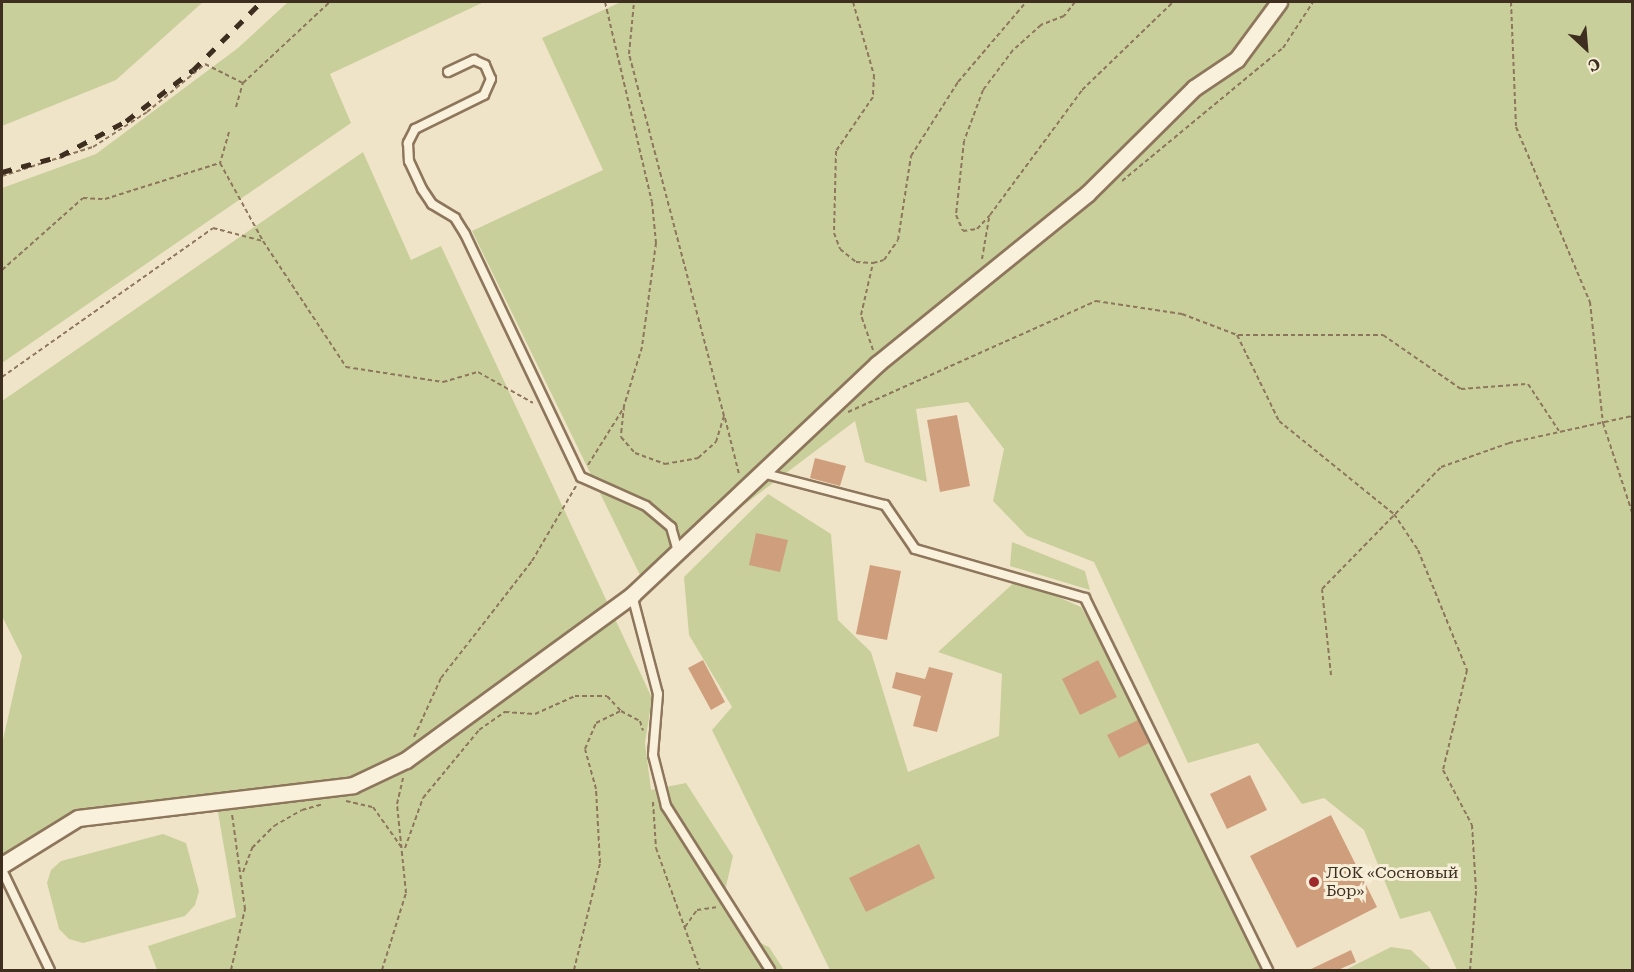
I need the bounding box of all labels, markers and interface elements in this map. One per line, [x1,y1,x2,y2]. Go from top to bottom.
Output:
north arrow [1556,18,1616,78]
text: С [1585,54,1603,76]
place label: ЛОК «Сосновый Бор» [1326,863,1458,901]
marker: ЛОК «Сосновый Бор» [1307,875,1321,889]

